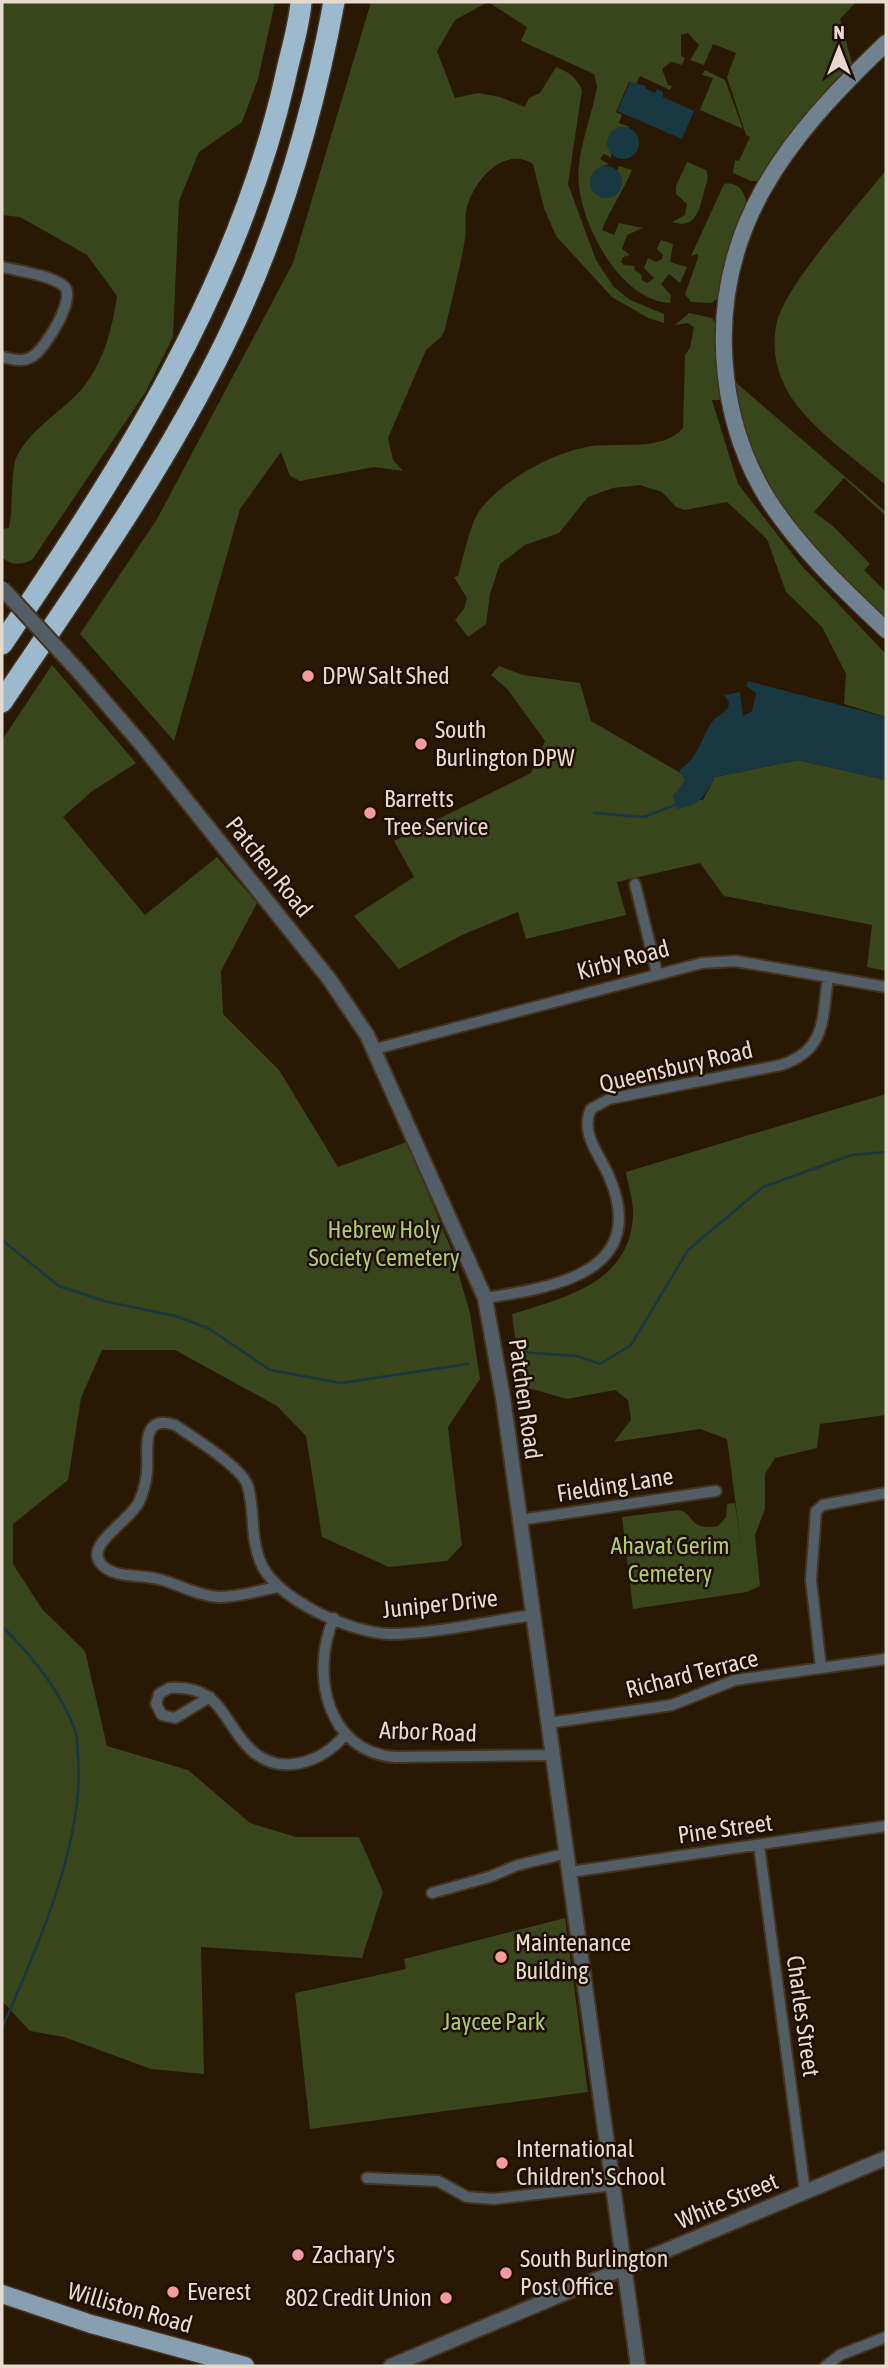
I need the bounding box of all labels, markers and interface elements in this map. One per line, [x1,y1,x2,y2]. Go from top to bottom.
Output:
north arrow [804,14,874,84]
text: N [833,21,845,43]
place label: DPW Salt Shed [322,662,450,689]
marker: DPW Salt Shed [300,668,316,684]
place label: South Burlington DPW [435,716,575,771]
marker: South Burlington DPW [413,736,429,752]
place label: Barretts Tree Service [384,785,488,840]
marker: Barretts Tree Service [362,805,378,821]
street label: Patchen Road [221,811,318,922]
street label: Kirby Road [574,934,672,985]
street label: Queensbury Road [597,1036,755,1097]
park label: Hebrew Holy Society Cemetery [308,1216,460,1271]
street label: Patchen Road [504,1337,547,1461]
street label: Fielding Lane [555,1462,675,1507]
park label: Ahavat Gerim Cemetery [610,1532,730,1587]
street label: Juniper Drive [381,1584,499,1623]
street label: Richard Terrace [623,1644,761,1703]
street label: Arbor Road [379,1716,477,1747]
street label: Pine Street [676,1808,774,1849]
place label: Maintenance Building [515,1929,631,1984]
marker: Maintenance Building [493,1949,509,1965]
street label: Charles Street [782,1954,825,2078]
park label: Jaycee Park [443,2008,546,2035]
place label: International Children's School [516,2135,666,2190]
marker: International Children's School [494,2155,510,2171]
street label: White Street [672,2167,782,2234]
place label: Zachary's [312,2241,395,2268]
place label: South Burlington Post Office [520,2245,668,2300]
marker: Zachary's [290,2247,306,2263]
marker: South Burlington Post Office [498,2265,514,2281]
street label: Williston Road [65,2277,196,2338]
place label: Everest [187,2278,251,2305]
marker: Everest [165,2284,181,2300]
place label: 802 Credit Union [285,2284,432,2311]
marker: 802 Credit Union [438,2290,454,2306]

